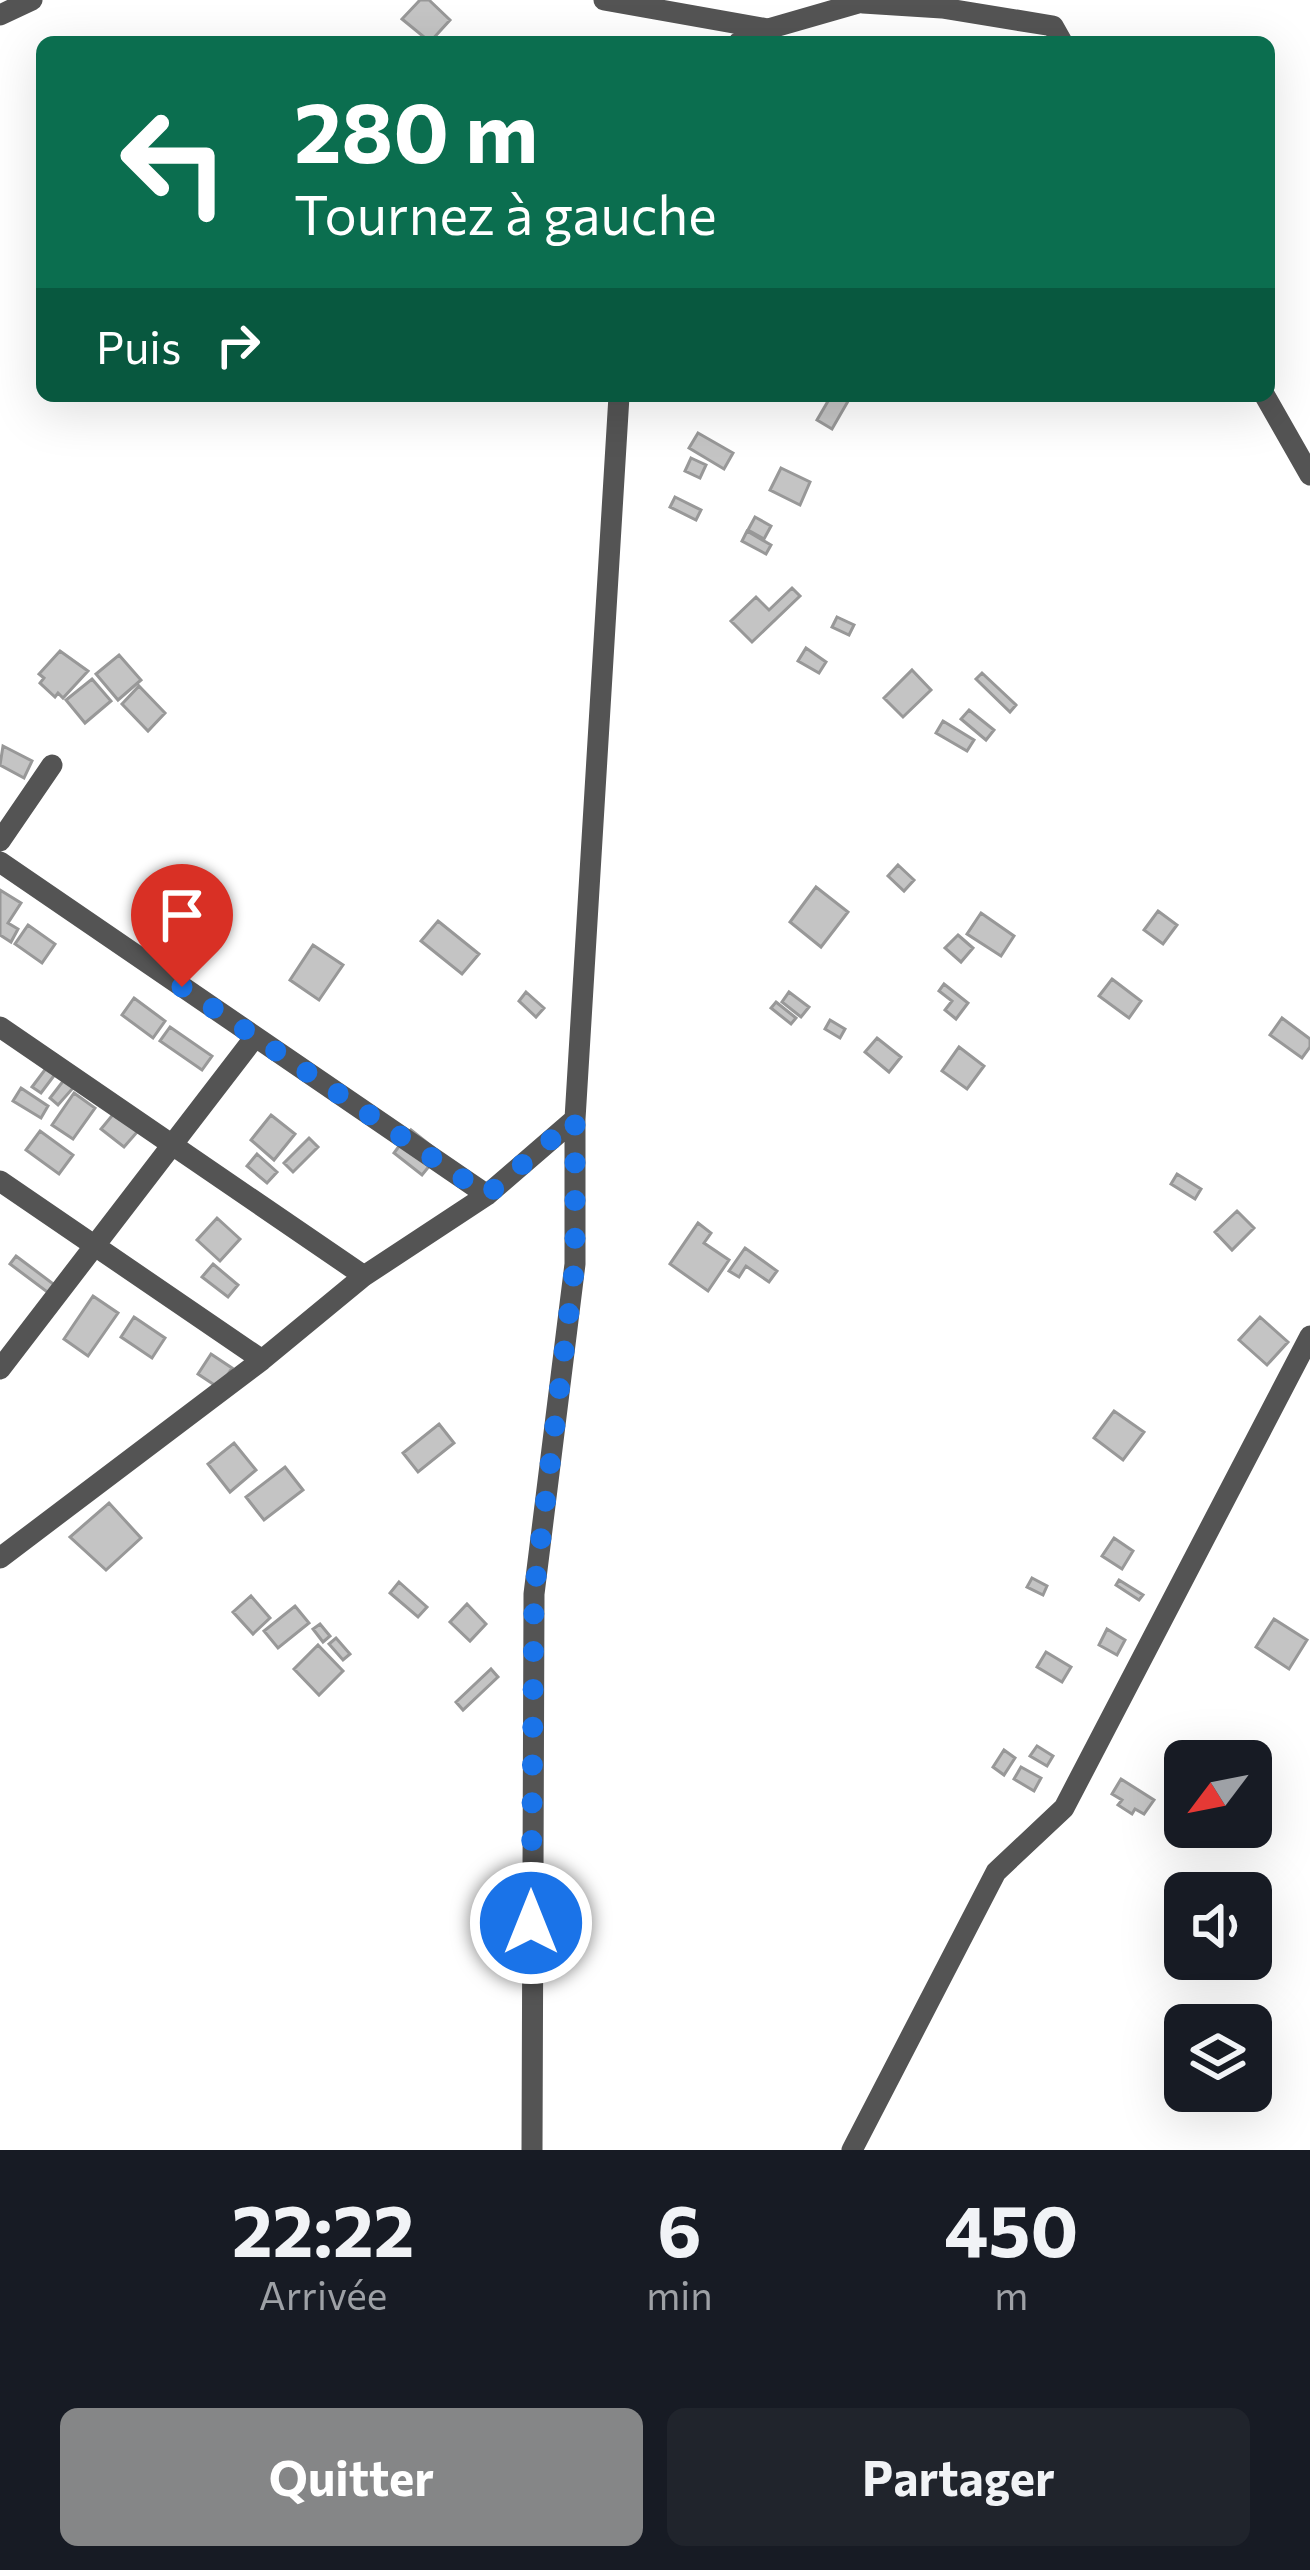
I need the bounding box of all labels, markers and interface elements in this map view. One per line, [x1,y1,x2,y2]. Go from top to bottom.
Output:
text: 280 m [294,78,538,180]
icon: left [96,84,252,240]
text: Tournez à gauche [294,180,717,246]
icon: right [205,312,271,378]
text: Puis [96,318,181,373]
pin [131,864,233,987]
icon: arrive [149,882,215,948]
north arrow [1164,1740,1272,1848]
map controls [1164,1740,1272,2112]
position arrow [468,1860,594,1986]
button: sound [1164,1872,1272,1980]
button: layers [1164,2004,1272,2112]
text: 22:22 [232,2184,415,2272]
text: 6 [657,2184,702,2272]
text: 450 [944,2184,1078,2272]
text: Arrivée [259,2270,387,2318]
text: min [646,2270,713,2318]
text: m [994,2270,1028,2318]
button: Quitter [60,2408,643,2546]
button: Partager [667,2408,1250,2546]

